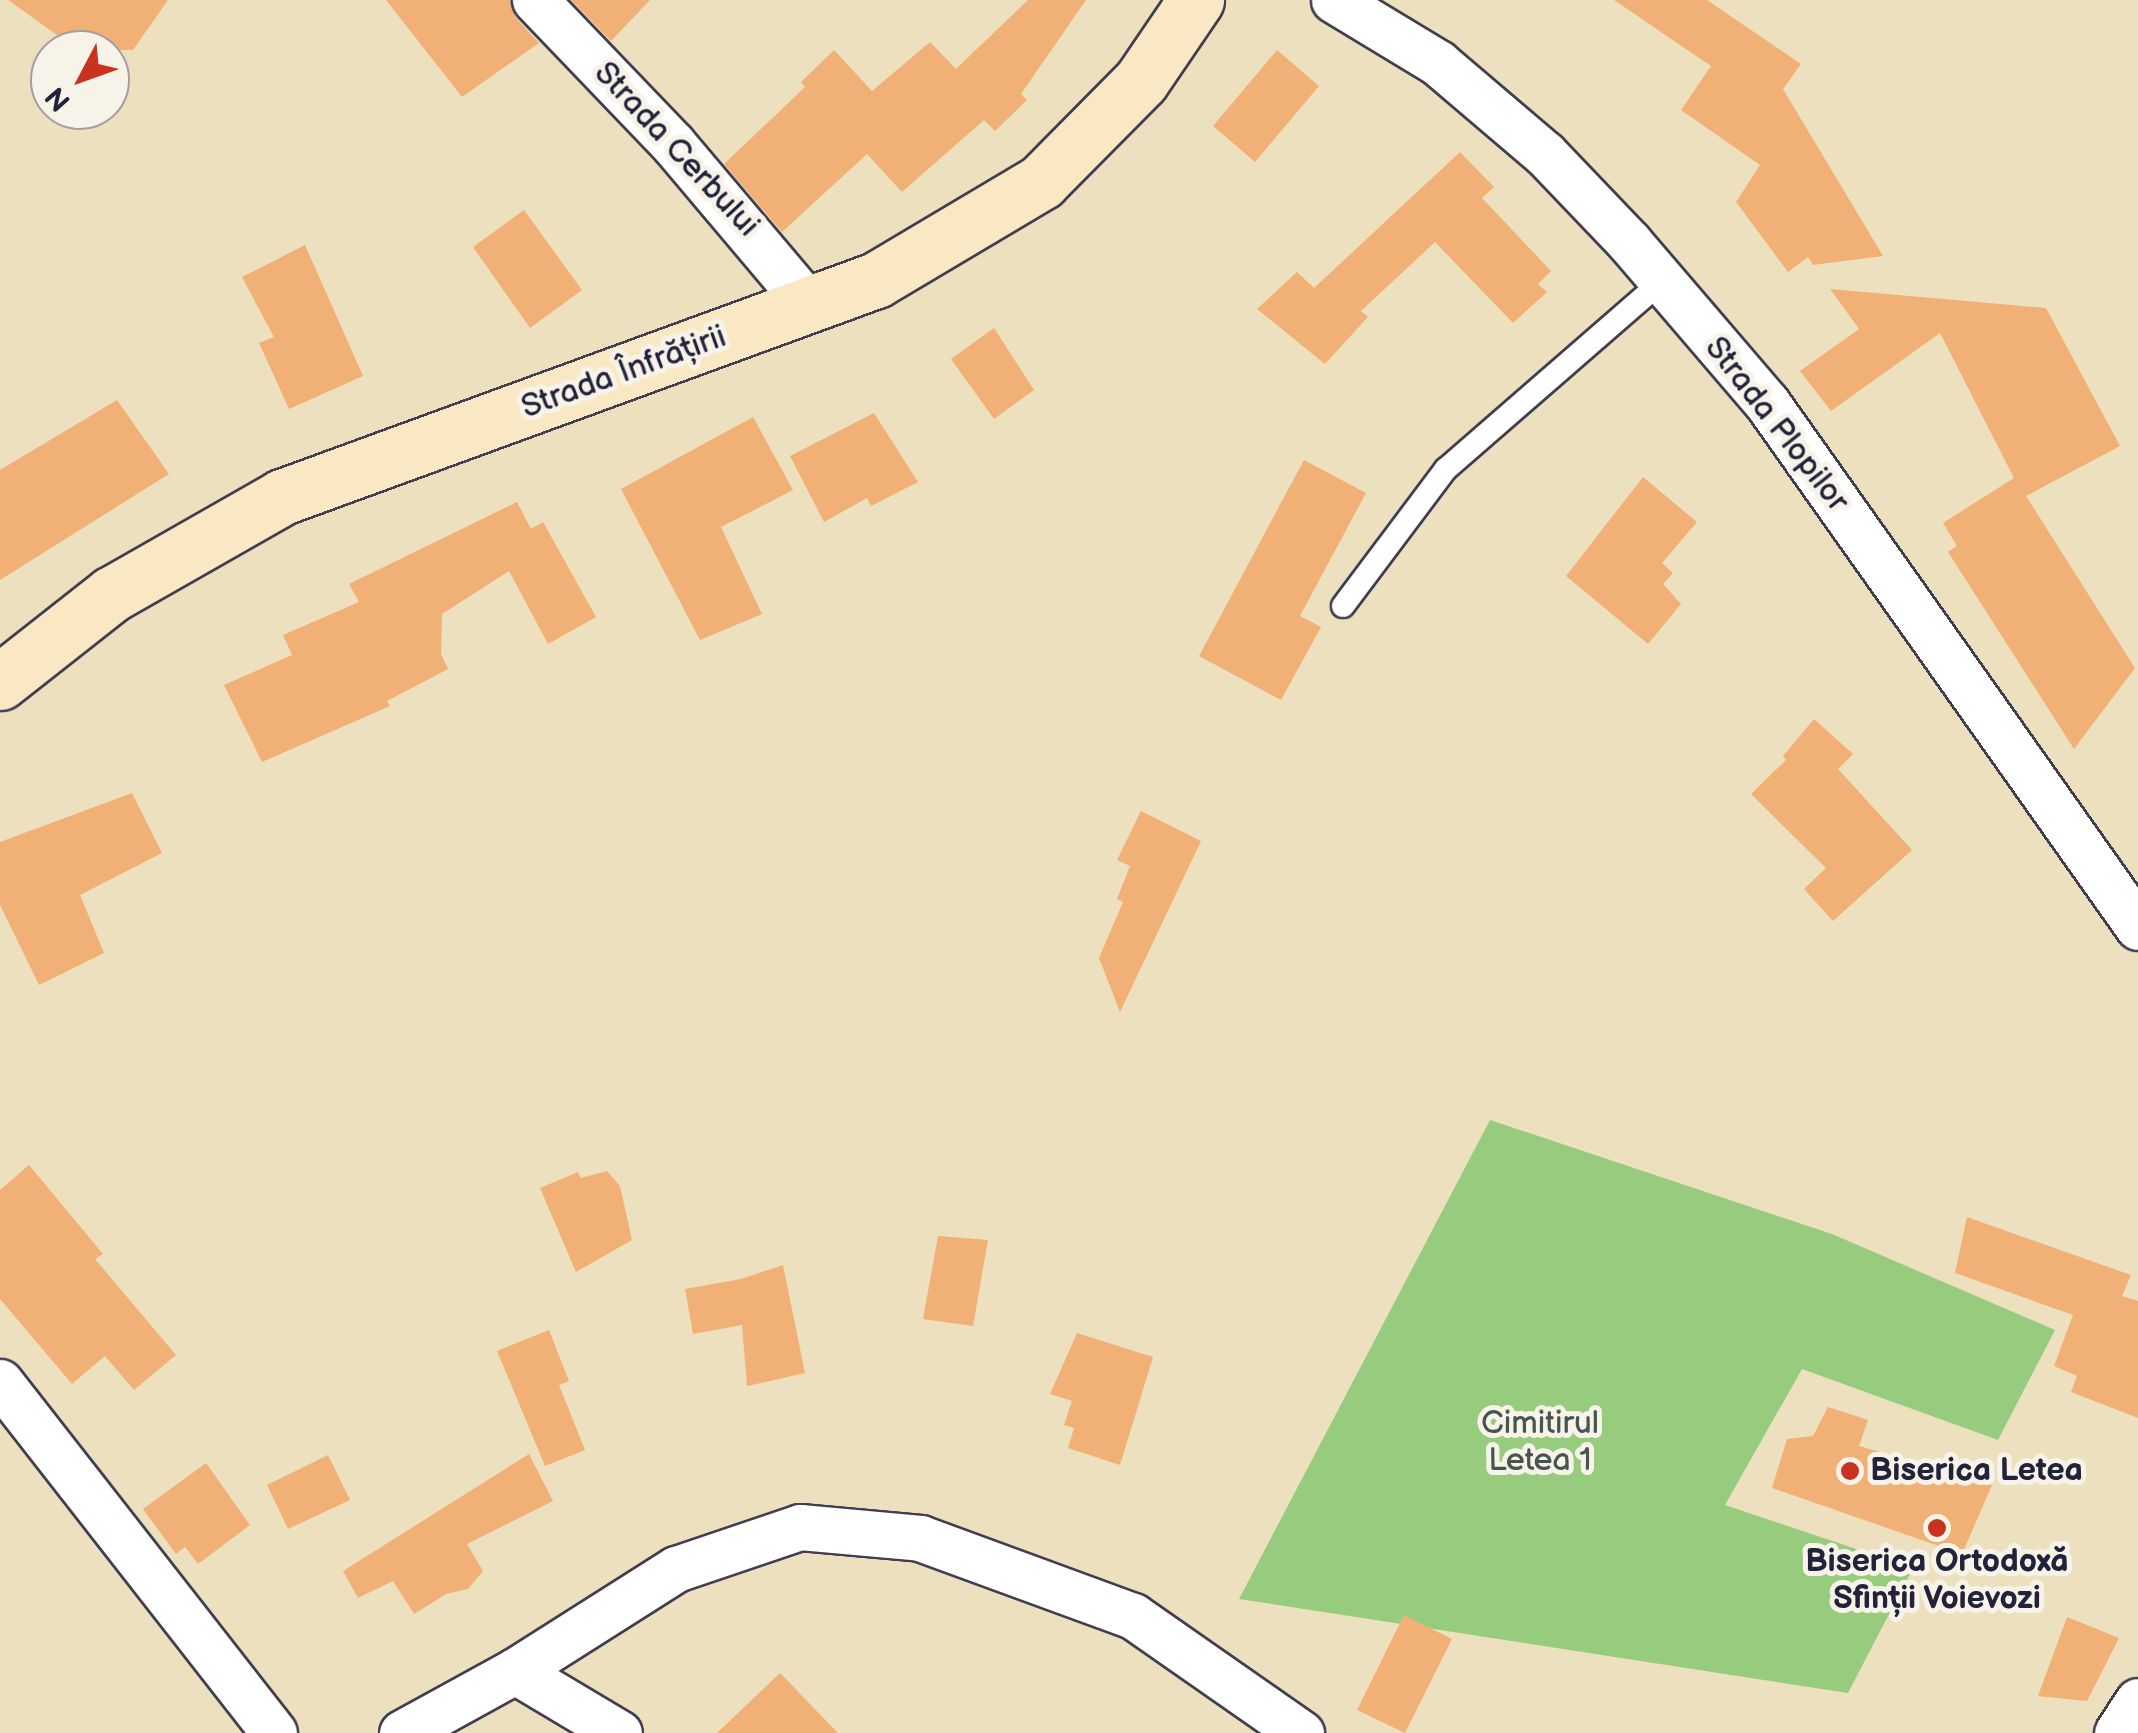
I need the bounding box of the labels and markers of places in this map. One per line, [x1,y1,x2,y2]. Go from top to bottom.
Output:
place label: Biserica Letea [1870,1452,2083,1490]
marker: Biserica Letea [1839,1460,1861,1482]
marker: Biserica Ortodoxă Sfinții Voievozi [1926,1517,1948,1539]
place label: Biserica Ortodoxă Sfinții Voievozi [1805,1544,2069,1619]

